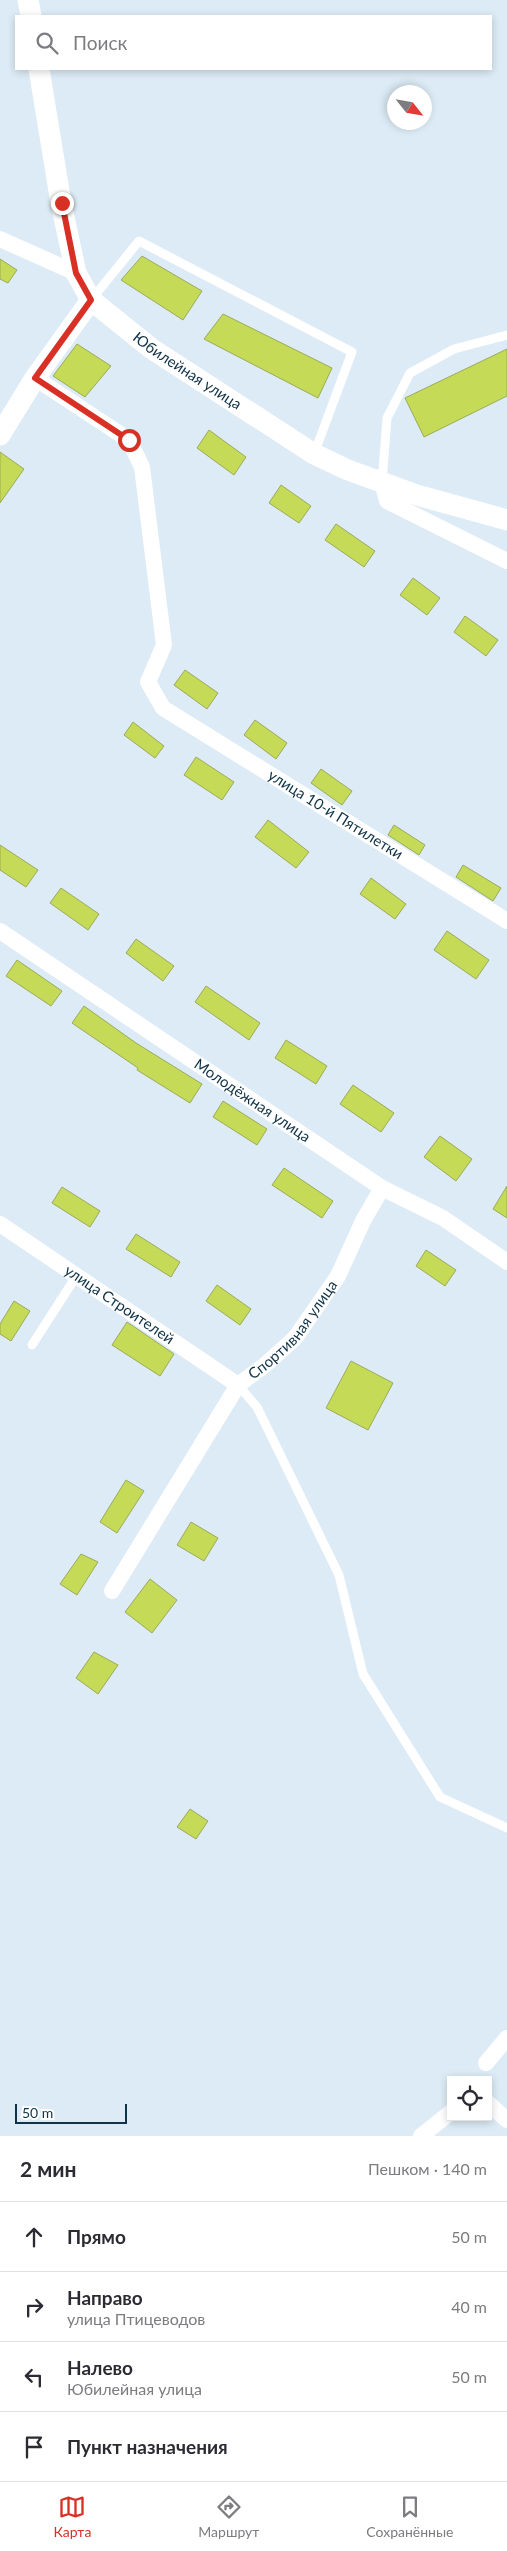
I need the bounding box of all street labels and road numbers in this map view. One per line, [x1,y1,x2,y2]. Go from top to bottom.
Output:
street label: Юбилейная улица [130,328,245,413]
street label: улица 10-й Пятилетки [265,765,407,862]
street label: Молодёжная улица [191,1054,314,1145]
street label: улица Строителей [62,1260,178,1347]
street label: Спортивная улица [244,1276,340,1382]

